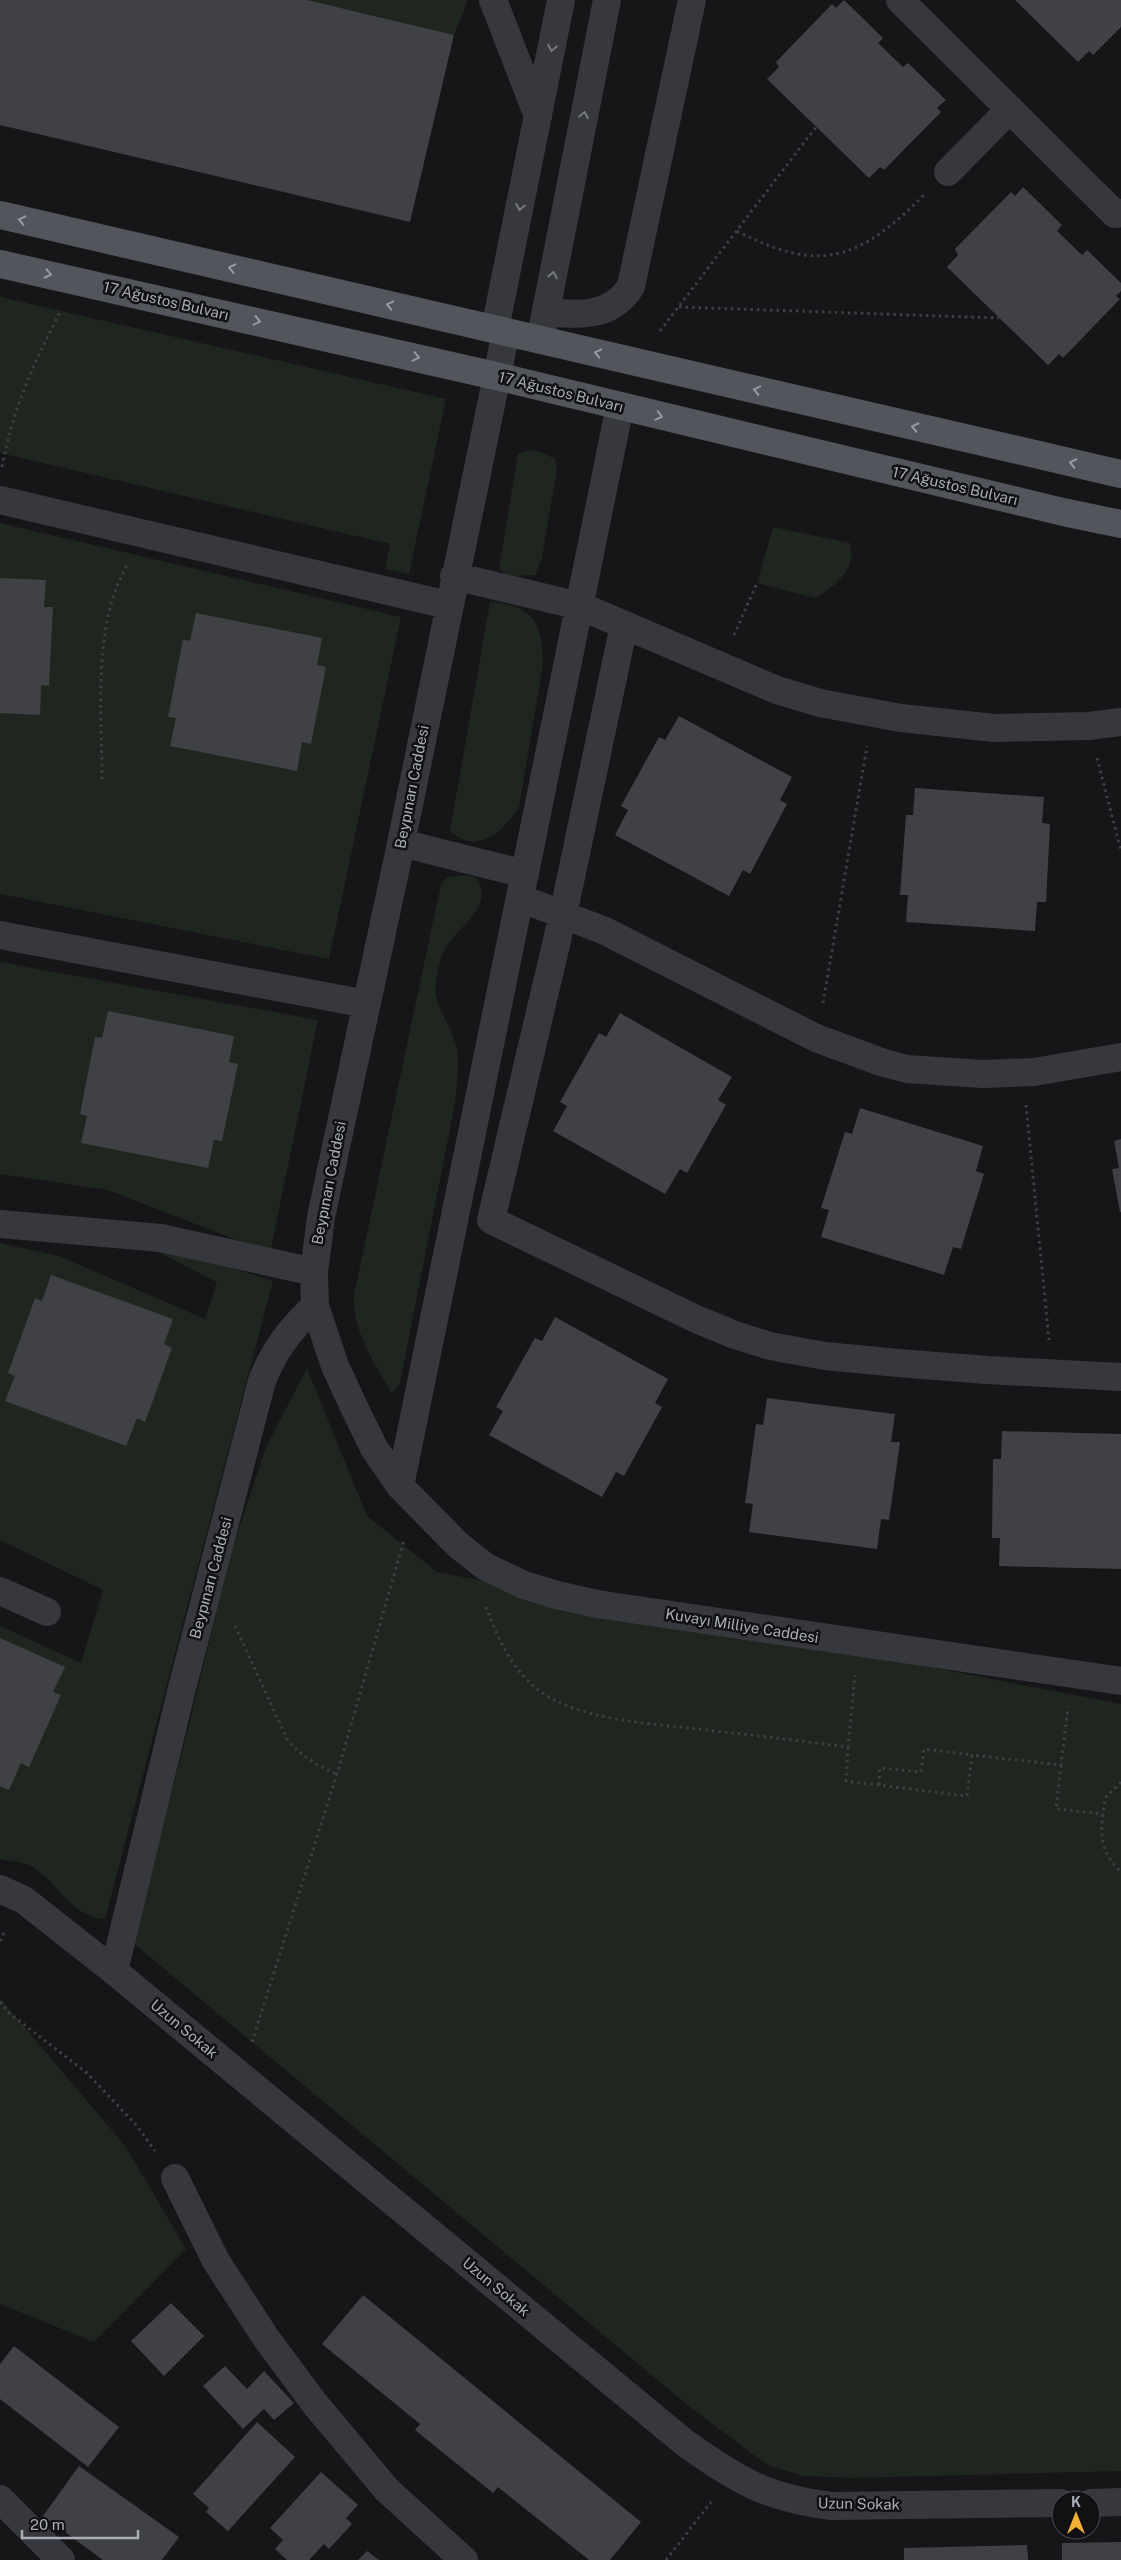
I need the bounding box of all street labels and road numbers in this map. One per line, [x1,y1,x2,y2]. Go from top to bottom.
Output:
street label: 17 Ağustos Bulvarı [102,278,230,323]
street label: 17 Ağustos Bulvarı [497,368,625,415]
street label: 17 Ağustos Bulvarı [891,463,1019,508]
street label: Beypınarı Caddesi [391,724,432,850]
street label: Beypınarı Caddesi [308,1120,349,1246]
street label: Beypınarı Caddesi [186,1515,235,1641]
street label: Kuvayı Milliye Caddesi [664,1605,820,1646]
street label: Uzun Sokak [147,1996,221,2062]
street label: Uzun Sokak [459,2254,533,2320]
street label: Uzun Sokak [818,2494,900,2513]

